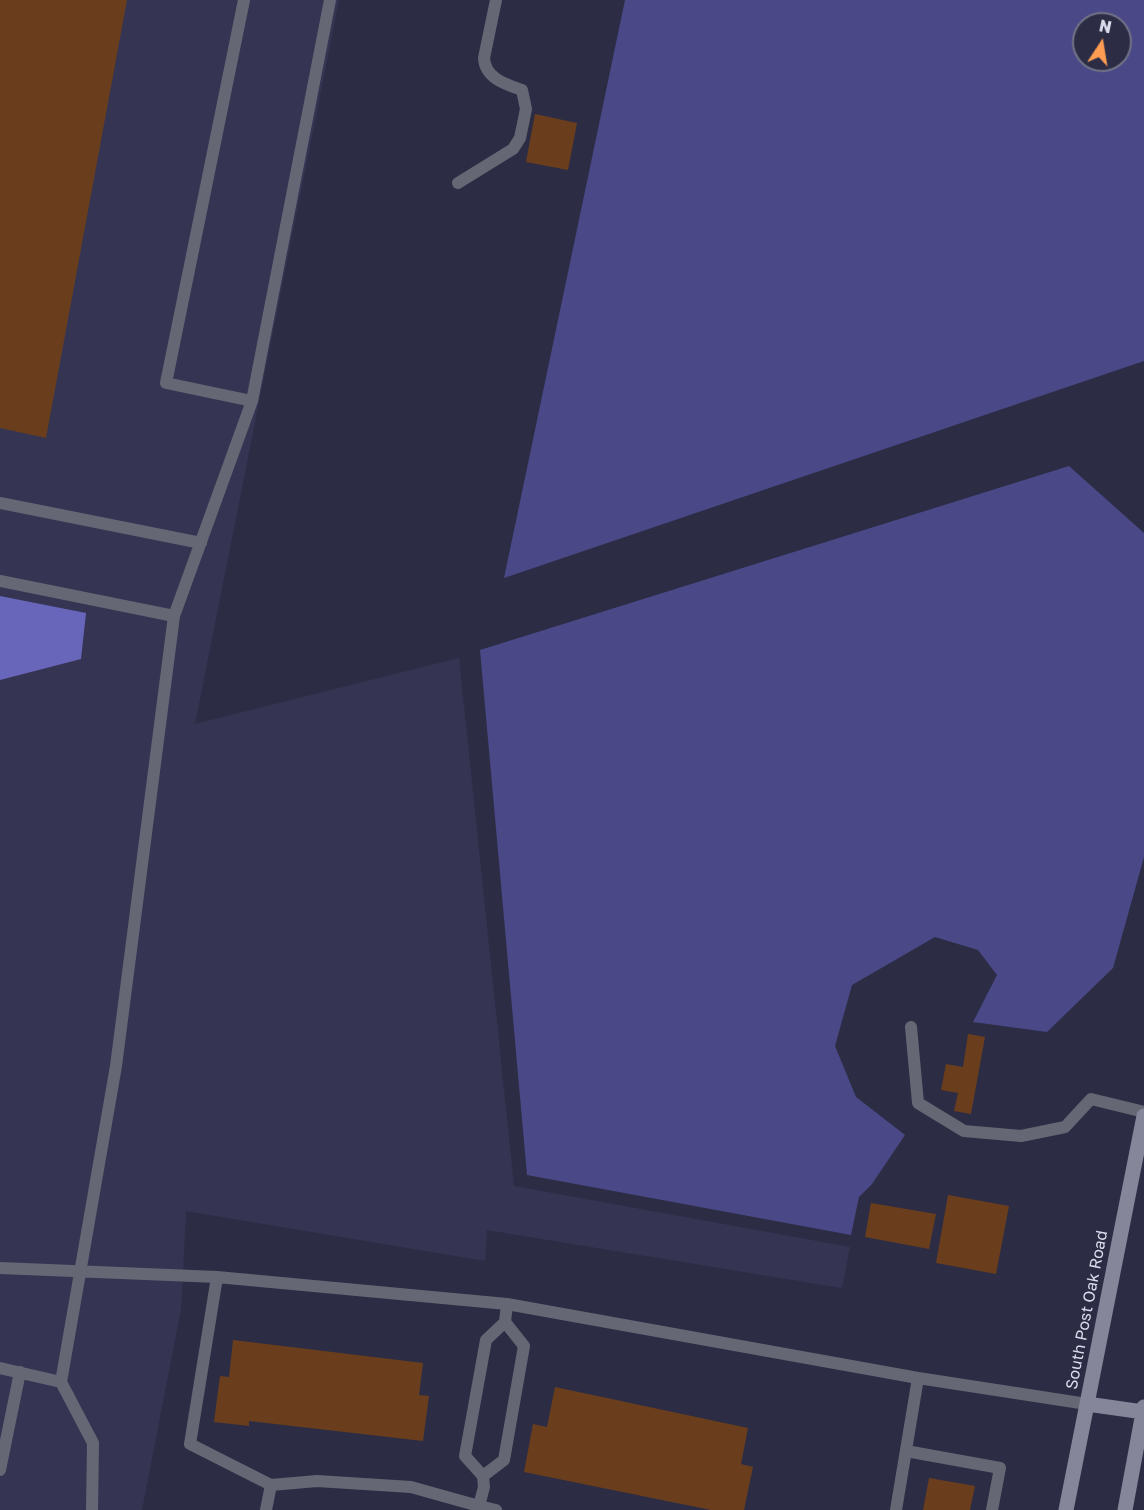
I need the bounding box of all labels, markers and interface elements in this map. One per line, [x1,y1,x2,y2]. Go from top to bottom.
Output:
north arrow [1072,12,1132,72]
text: N [1097,15,1113,37]
street label: South Post Oak Road [1062,1229,1112,1391]

